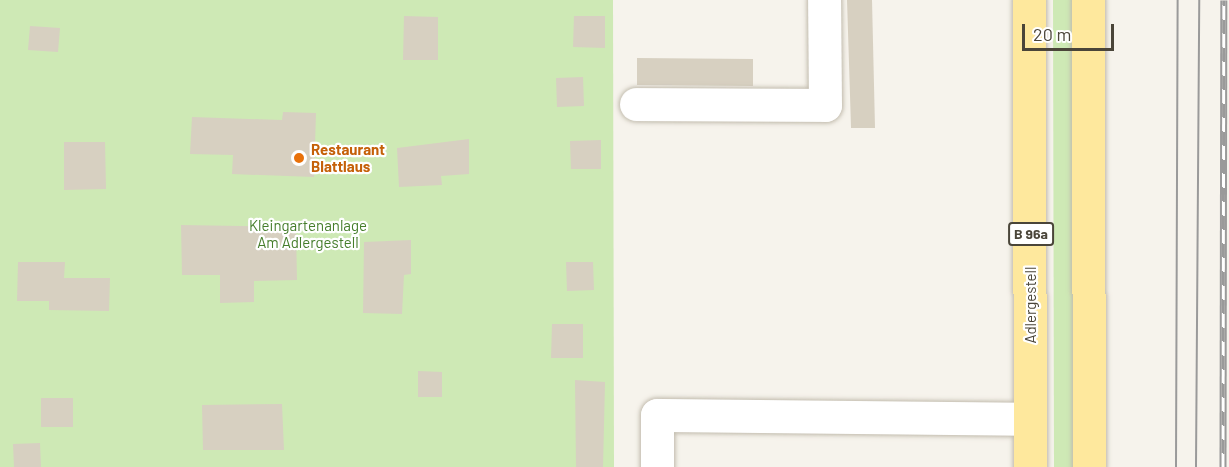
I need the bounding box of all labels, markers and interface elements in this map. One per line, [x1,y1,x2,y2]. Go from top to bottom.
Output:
scale bar [1025,12,1116,50]
text: 20 m [1033,23,1071,45]
place label: Restaurant Blattlaus [311,140,385,175]
marker: Restaurant Blattlaus [292,151,306,165]
park label: Kleingartenanlage Am Adlergestell [249,216,367,251]
road number: B 96a [1007,223,1055,245]
street label: Adlergestell [1022,266,1040,344]

